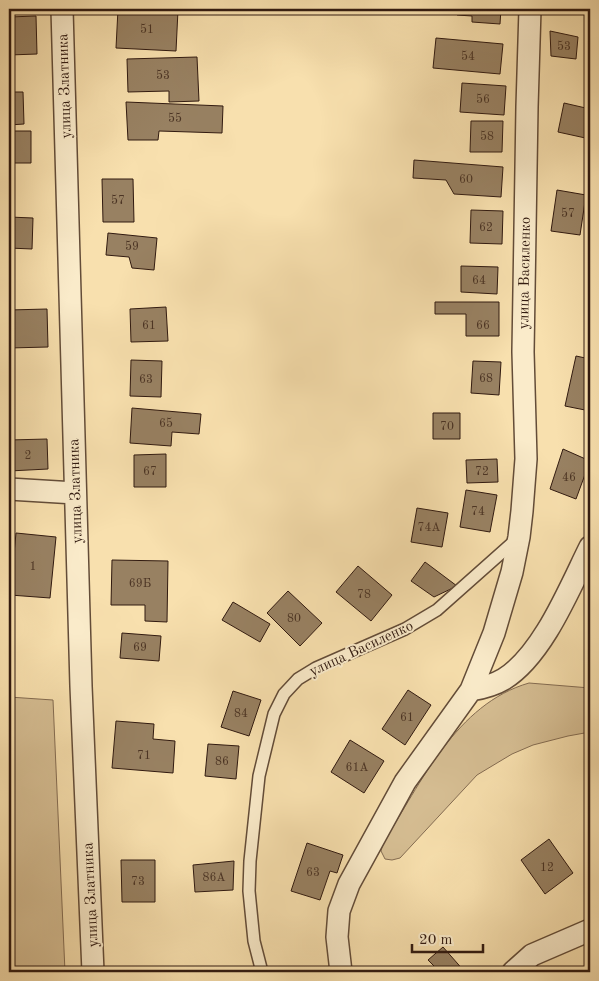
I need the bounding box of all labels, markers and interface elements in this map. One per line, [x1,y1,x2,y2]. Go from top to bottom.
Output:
house number: 51 [140,23,154,36]
street label: улица Златника [56,33,75,139]
house number: 53 [557,40,571,53]
house number: 54 [461,50,475,63]
house number: 53 [156,69,170,82]
house number: 56 [476,93,490,106]
house number: 55 [168,112,182,125]
house number: 58 [480,130,494,143]
house number: 60 [459,174,473,186]
house number: 57 [111,194,125,207]
house number: 57 [561,207,575,220]
street label: улица Василенко [517,217,534,329]
house number: 62 [479,222,493,234]
house number: 59 [125,240,139,253]
house number: 64 [472,275,486,287]
house number: 61 [142,320,156,332]
house number: 66 [476,320,490,332]
house number: 68 [479,373,493,385]
house number: 63 [139,374,153,386]
house number: 65 [159,417,173,430]
house number: 70 [440,421,454,433]
street label: улица Златника [67,438,86,544]
house number: 2 [25,450,31,462]
house number: 67 [143,466,157,478]
house number: 72 [475,466,489,478]
house number: 46 [562,472,576,484]
house number: 74 [471,506,485,518]
house number: 74А [417,522,441,534]
house number: 1 [30,561,36,573]
house number: 69Б [129,578,151,590]
house number: 78 [357,589,371,601]
house number: 80 [287,613,301,625]
street label: улица Василенко [307,619,416,680]
house number: 69 [133,642,147,654]
house number: 84 [234,708,248,720]
house number: 61 [400,712,414,724]
house number: 71 [137,750,151,762]
house number: 86 [215,756,229,768]
house number: 61А [345,762,369,774]
street label: улица Златника [81,841,102,948]
house number: 12 [540,862,554,874]
house number: 63 [306,867,320,879]
house number: 86А [202,872,226,884]
house number: 73 [131,876,145,888]
scale bar [412,921,483,953]
text: 20 m [419,933,453,948]

